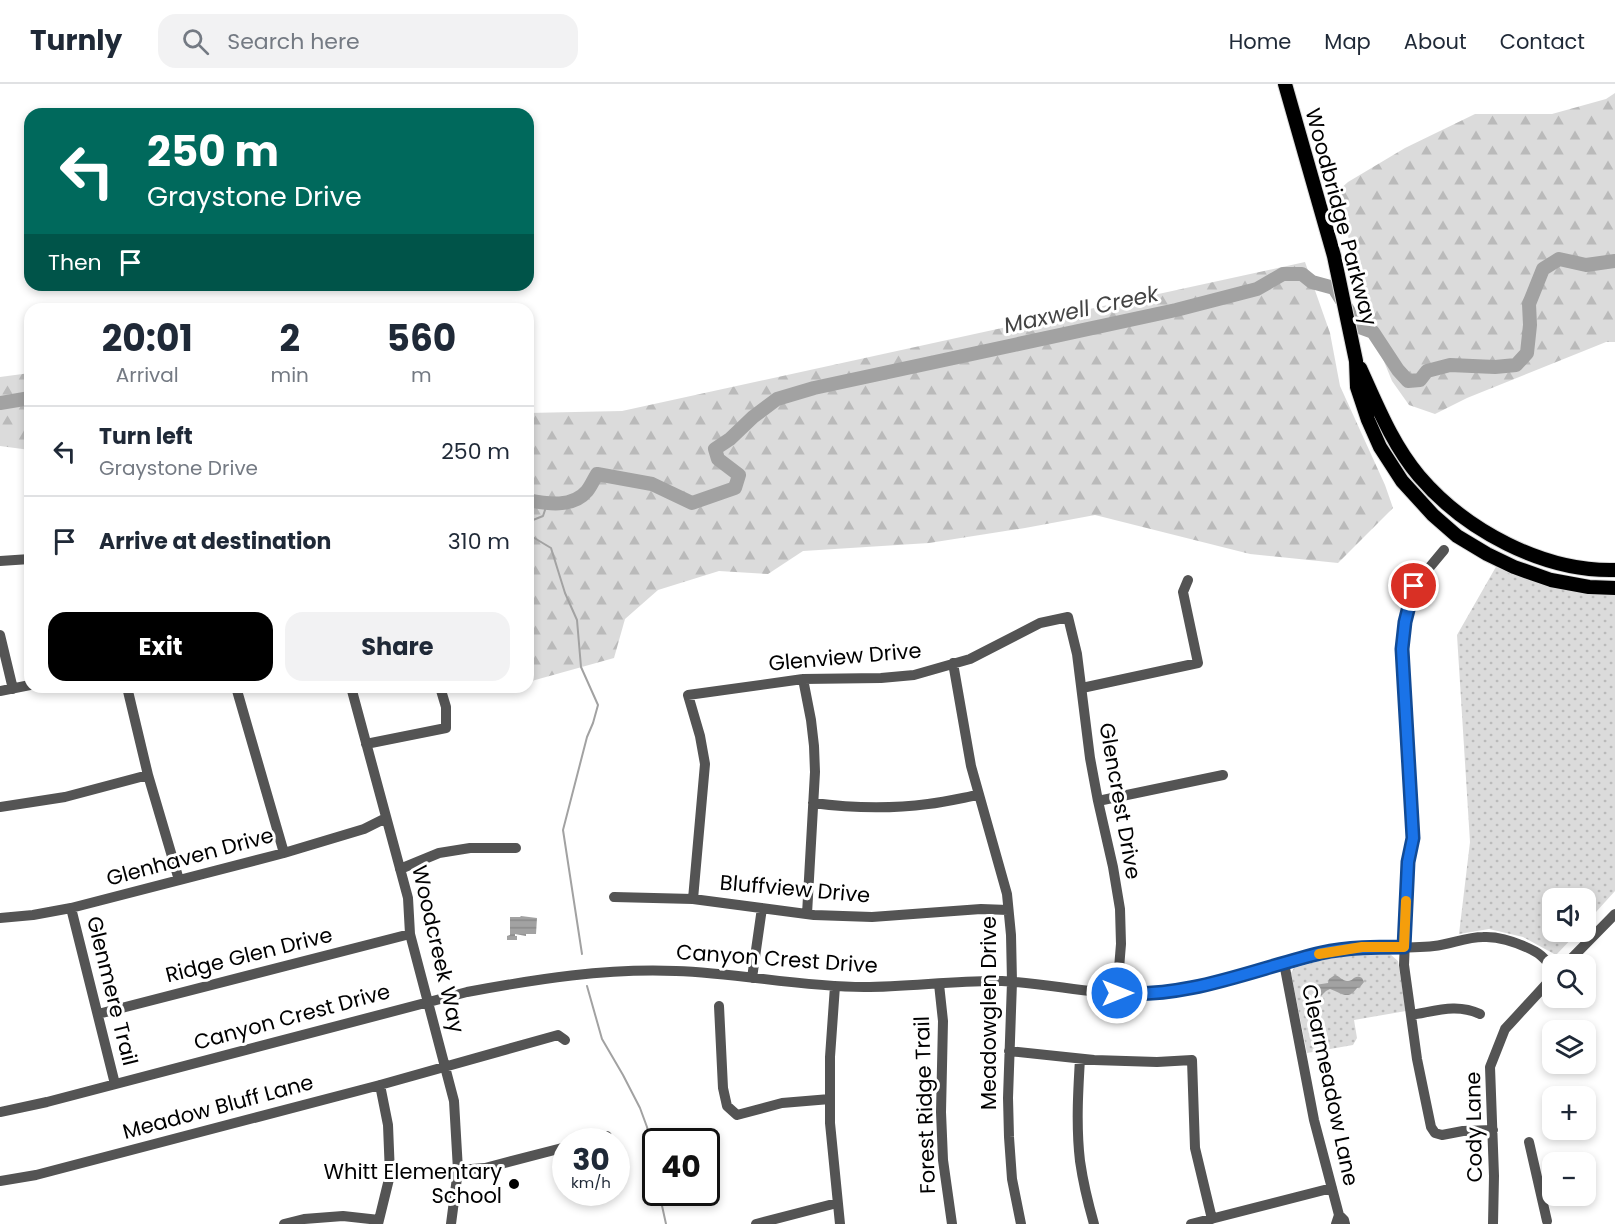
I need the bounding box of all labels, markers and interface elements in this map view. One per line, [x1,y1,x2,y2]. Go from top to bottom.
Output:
search box [158,14,578,68]
text: Turnly [30,21,122,60]
icon: search [179,25,212,58]
text: Search here [227,26,360,57]
text: Home [1229,27,1291,56]
text: Map [1324,27,1371,56]
text: About [1404,27,1467,56]
text: Contact [1500,27,1585,56]
street label: Woodbridge Parkway [1298,105,1385,329]
text: 250 m [147,122,279,181]
icon: left [48,132,126,210]
text: Graystone Drive [147,178,362,215]
icon: arrive [114,246,147,279]
text: Then [48,247,102,278]
water label: Maxwell Creek [1001,278,1163,341]
text: 20:01 [102,313,193,364]
text: 2 [279,313,300,364]
text: 560 [387,313,456,364]
text: Arrival [116,361,179,389]
text: min [271,361,309,389]
text: m [411,361,432,389]
text: Turn left [99,421,193,452]
icon: left [48,435,81,468]
text: 250 m [441,436,510,467]
text: Graystone Drive [99,454,258,482]
icon: arrive [48,525,81,558]
text: Arrive at destination [99,526,331,557]
text: 310 m [448,526,510,557]
pin [1388,560,1439,611]
icon: arrive [1397,569,1430,602]
button: Exit [48,612,273,681]
button: Share [285,612,510,681]
street label: Glenview Drive [767,635,923,678]
street label: Glencrest Drive [1092,720,1149,881]
street label: Glenhaven Drive [103,820,277,893]
street label: Woodcreek Way [405,862,472,1036]
street label: Bluffview Drive [719,867,871,910]
map controls [1542,888,1596,1206]
button: sound [1542,888,1596,942]
street label: Glenmere Trail [80,913,145,1069]
street label: Meadowglen Drive [974,916,1003,1110]
street label: Ridge Glen Drive [162,920,335,989]
street label: Canyon Crest Drive [675,937,879,980]
button: search [1542,954,1596,1008]
position arrow [1085,961,1149,1025]
street label: Canyon Crest Drive [191,976,393,1057]
street label: Clearmeadow Lane [1295,981,1366,1188]
street label: Forest Ridge Trail [907,1016,942,1194]
button: layers [1542,1020,1596,1074]
street label: Meadow Bluff Lane [119,1067,316,1146]
street label: Cody Lane [1458,1071,1489,1183]
button: + [1542,1086,1596,1140]
speed limit sign: 40 [642,1128,720,1206]
text: 30 [572,1138,610,1181]
button: − [1542,1152,1596,1206]
place label: Whitt Elementary School [323,1157,502,1210]
text: km/h [571,1172,611,1193]
marker: Whitt Elementary School [507,1177,521,1191]

